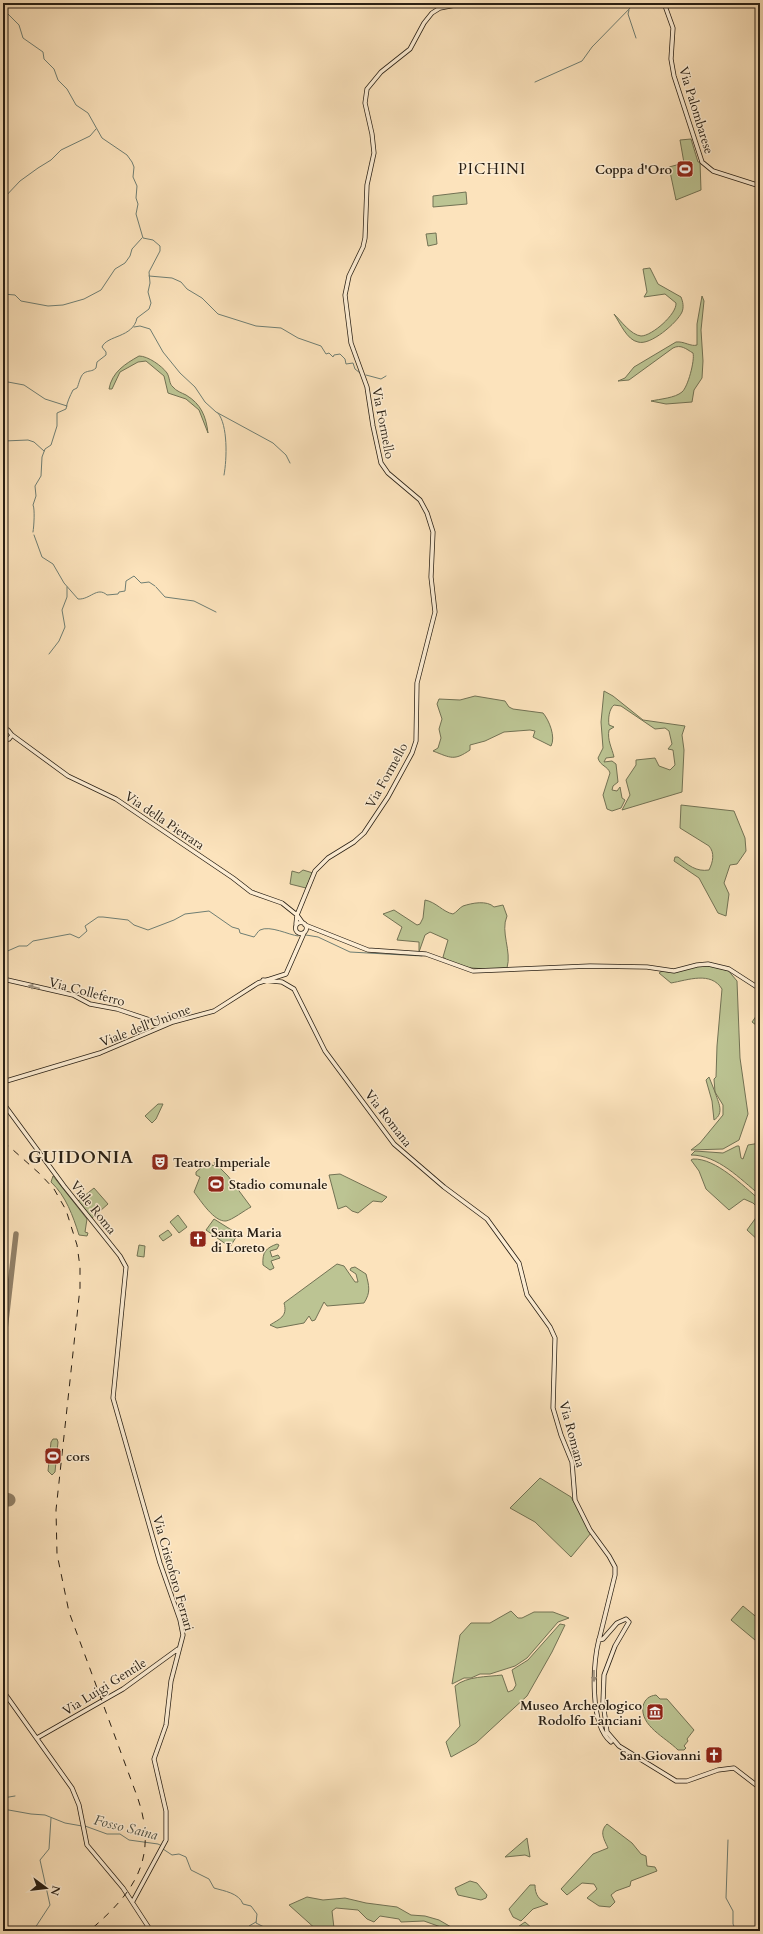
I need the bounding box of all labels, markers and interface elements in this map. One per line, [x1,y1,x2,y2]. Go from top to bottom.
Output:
street label: Via Palombarese [674,64,718,156]
district label: PICHINI [458,159,526,179]
sports icon: Coppa d'Oro [675,159,695,179]
place label: Coppa d'Oro [595,161,672,179]
street label: Via Formello [367,386,399,460]
street label: Via Formello [362,740,412,811]
street label: Via della Pietrara [121,787,208,854]
street label: Via Colleferro [47,973,127,1011]
one-way arrow [27,984,39,990]
street label: Viale dell'Unione [97,1000,193,1052]
street label: Via Romana [360,1086,416,1151]
district label: GUIDONIA [28,1146,134,1169]
theatre icon: Teatro Imperiale [150,1152,170,1172]
place label: Teatro Imperiale [173,1154,270,1172]
sports icon: Stadio comunale [206,1174,226,1194]
place label: Stadio comunale [229,1176,328,1194]
street label: Viale Roma [66,1177,121,1239]
place label: Santa Maria di Loreto [211,1224,282,1257]
church icon: Santa Maria di Loreto [188,1229,208,1249]
street label: Via Romana [555,1399,590,1470]
sports icon: cors [43,1446,63,1466]
place label: cors [66,1448,90,1466]
street label: Via Cristoforo Ferrari [148,1514,198,1633]
street label: Via Luigi Gentile [59,1654,150,1720]
one-way arrow [591,1670,597,1683]
place label: Museo Archeologico Rodolfo Lanciani [520,1697,642,1730]
museum icon: Museo Archeologico Rodolfo Lanciani [645,1702,665,1722]
church icon: San Giovanni [704,1745,724,1765]
place label: San Giovanni [620,1747,701,1765]
water label: Fosso Saina [92,1810,160,1845]
north arrow [26,1868,66,1908]
text: N [47,1884,64,1897]

